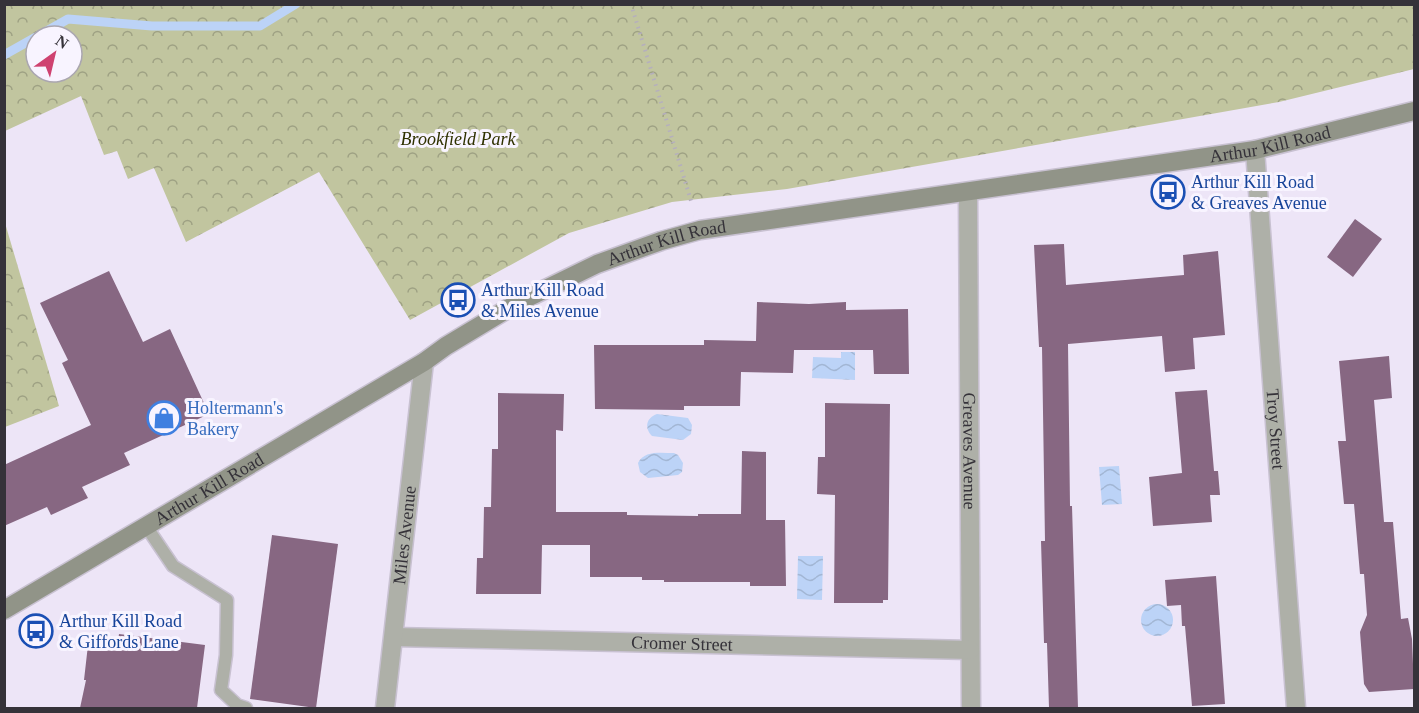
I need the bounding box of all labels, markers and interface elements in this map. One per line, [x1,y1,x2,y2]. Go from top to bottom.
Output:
north arrow [24,24,84,84]
text: N [53,32,72,53]
street label: Arthur Kill Road [1208,122,1332,166]
park label: Brookfield Park [401,129,516,149]
place label: Arthur Kill Road & Greaves Avenue [1191,172,1327,213]
bus stop icon: Arthur Kill Road & Greaves Avenue [1150,174,1186,210]
street label: Arthur Kill Road [604,216,727,270]
place label: Arthur Kill Road & Miles Avenue [481,280,604,321]
bus stop icon: Arthur Kill Road & Miles Avenue [440,282,476,318]
street label: Troy Street [1263,388,1288,470]
street label: Greaves Avenue [959,392,980,510]
place label: Holtermann's Bakery [187,398,283,439]
shop icon: Holtermann's Bakery [146,400,182,436]
street label: Arthur Kill Road [151,449,267,529]
street label: Miles Avenue [389,485,420,586]
place label: Arthur Kill Road & Giffords Lane [59,611,182,652]
bus stop icon: Arthur Kill Road & Giffords Lane [18,613,54,649]
street label: Cromer Street [631,632,733,655]

